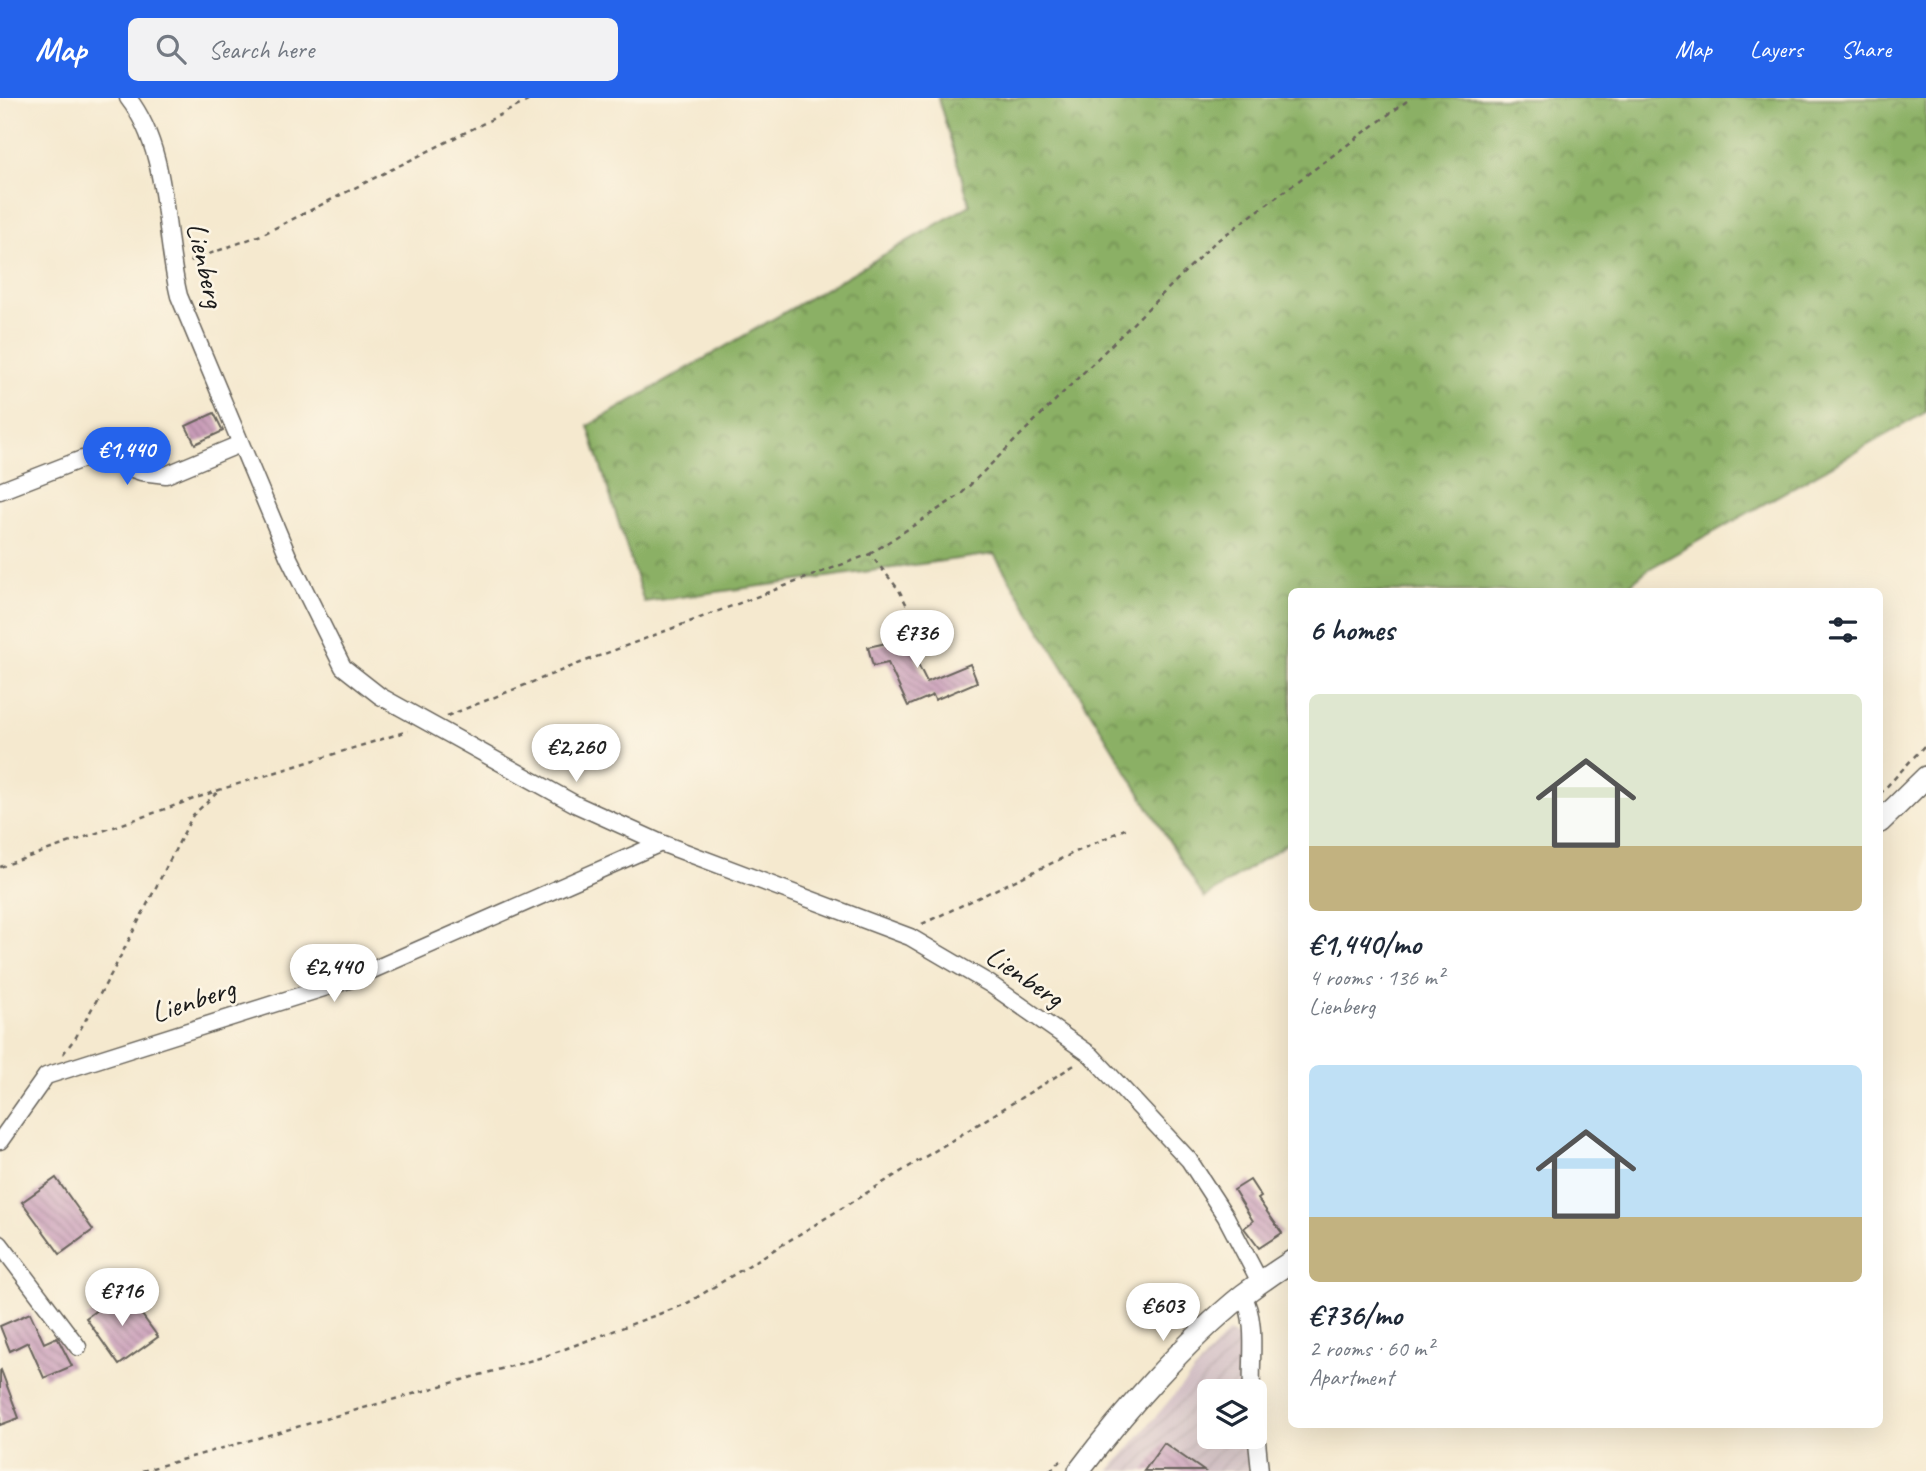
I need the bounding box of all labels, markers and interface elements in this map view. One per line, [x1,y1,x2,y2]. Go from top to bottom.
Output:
search box [128,18,618,81]
text: Map [35,28,86,70]
icon: search [152,30,190,68]
text: Search here [208,33,314,66]
text: Map [1675,34,1712,64]
text: Layers [1750,34,1803,64]
text: Share [1841,34,1891,64]
street label: Lienberg [178,219,235,313]
pin: €1,440 [70,428,184,487]
text: €1,440 [99,435,155,464]
pin: €736 [876,610,958,670]
text: 6 homes [1309,611,1394,649]
icon: filters [1824,611,1862,649]
text: €736 [896,618,938,647]
pin: €2,260 [519,724,633,784]
text: €2,260 [548,732,604,761]
icon: home [1523,740,1649,866]
text: €1,440/mo [1309,925,1421,963]
street label: Lienberg [979,936,1072,1017]
pin: €2,440 [277,944,391,1004]
text: €2,440 [306,952,362,981]
text: 4 rooms · 136 m² [1309,963,1444,992]
street label: Lienberg [146,968,241,1031]
text: Lienberg [1309,992,1375,1021]
icon: home [1523,1111,1649,1237]
pin: €716 [81,1268,163,1328]
text: €716 [101,1276,143,1305]
pin: €603 [1122,1284,1204,1343]
text: €603 [1142,1291,1184,1320]
text: €736/mo [1309,1296,1402,1334]
text: 2 rooms · 60 m² [1309,1334,1433,1363]
text: Apartment [1309,1363,1394,1392]
map controls [1197,1379,1267,1449]
button: layers [1197,1379,1267,1449]

